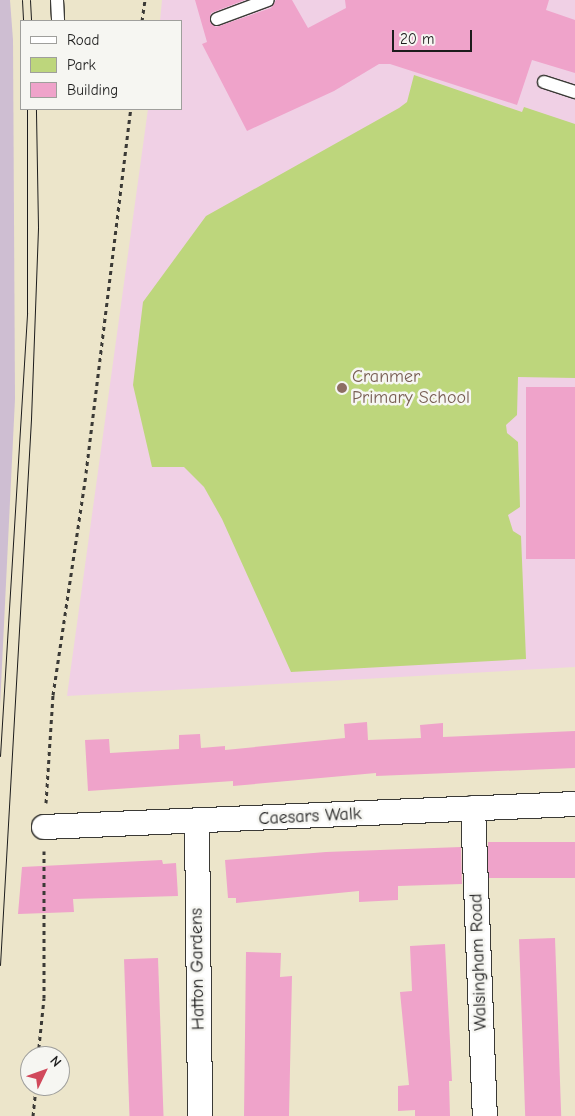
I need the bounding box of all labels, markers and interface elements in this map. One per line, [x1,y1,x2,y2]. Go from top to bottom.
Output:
legend [20,20,182,110]
scale bar [395,20,475,52]
text: 20 m [400,30,434,48]
text: Road [67,31,99,49]
text: Park [67,56,96,74]
text: Building [67,81,118,99]
place label: Cranmer Primary School [352,367,470,409]
marker: Cranmer Primary School [336,382,348,394]
street label: Caesars Walk [258,804,362,830]
street label: Walsingham Road [466,893,492,1031]
street label: Hatton Gardens [186,908,210,1030]
north arrow [20,1046,70,1096]
text: N [46,1052,65,1070]

